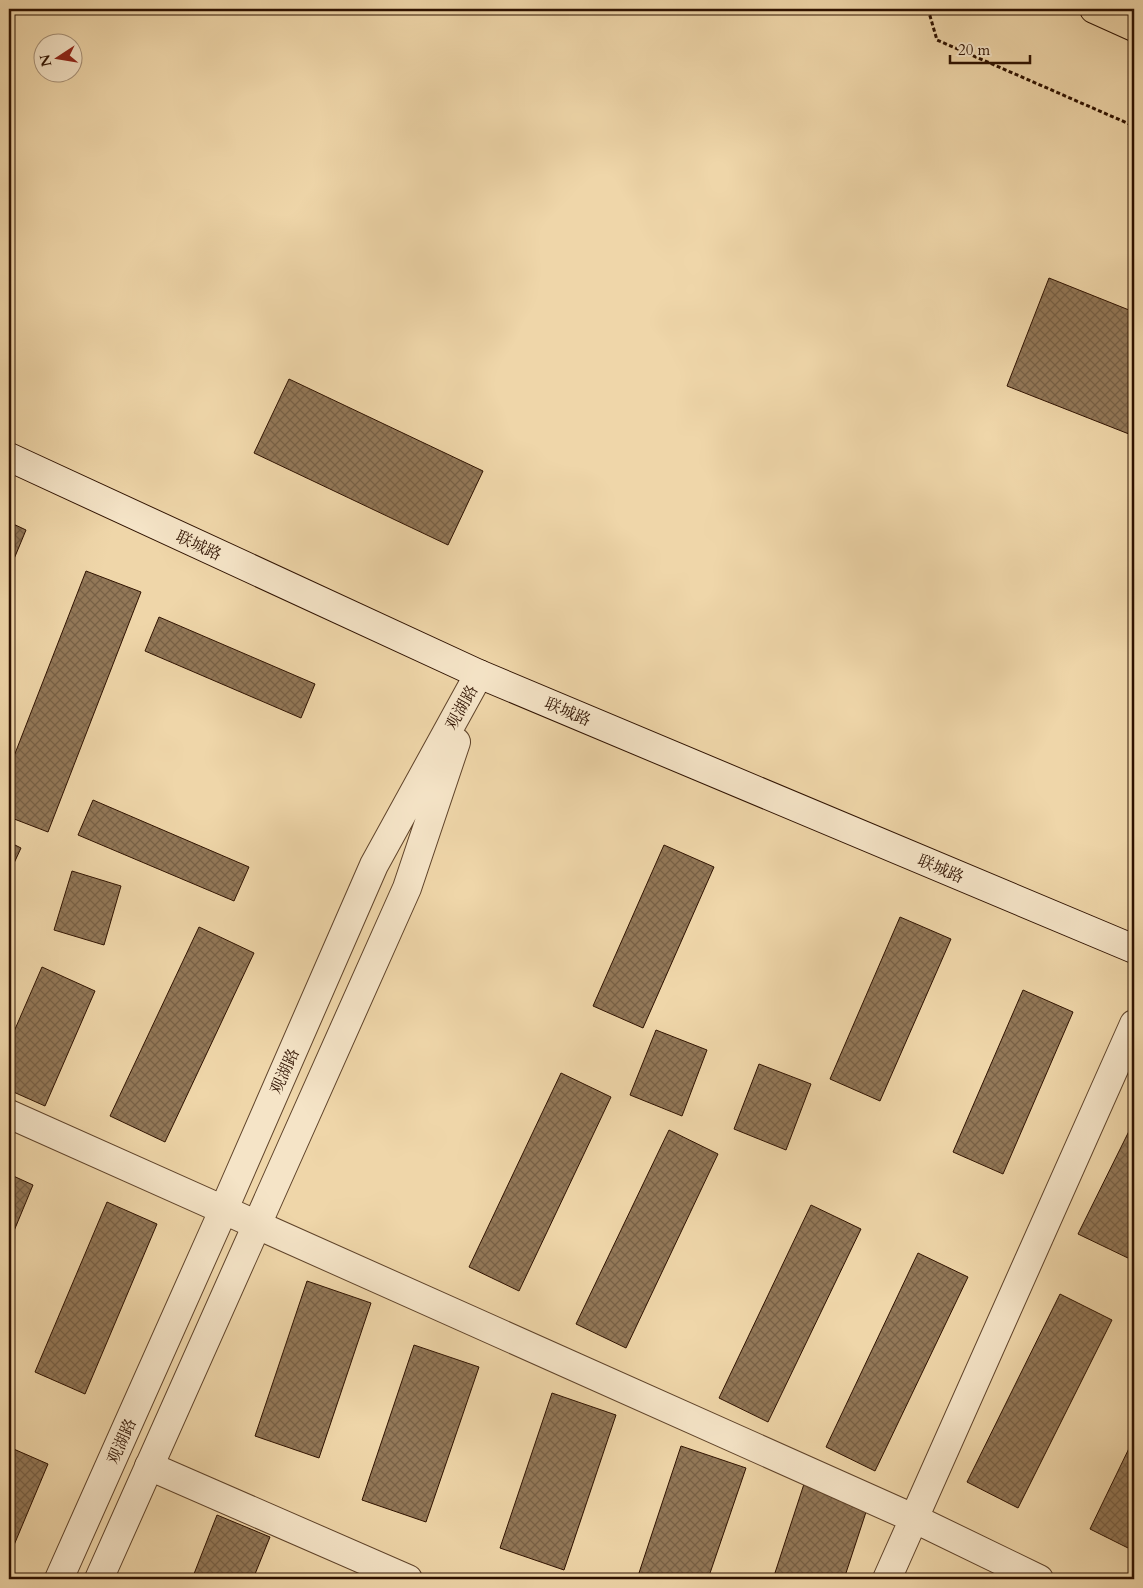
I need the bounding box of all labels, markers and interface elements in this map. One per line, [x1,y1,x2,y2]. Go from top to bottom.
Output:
north arrow [32,32,82,82]
scale bar [950,32,1030,64]
text: 20 m [958,40,990,60]
text: N [35,53,56,69]
street label: 联城路 [172,526,225,566]
street label: 观湖路 [441,681,483,734]
street label: 联城路 [541,692,594,731]
street label: 联城路 [914,849,967,888]
street label: 观湖路 [265,1045,305,1098]
street label: 观湖路 [102,1415,142,1468]

